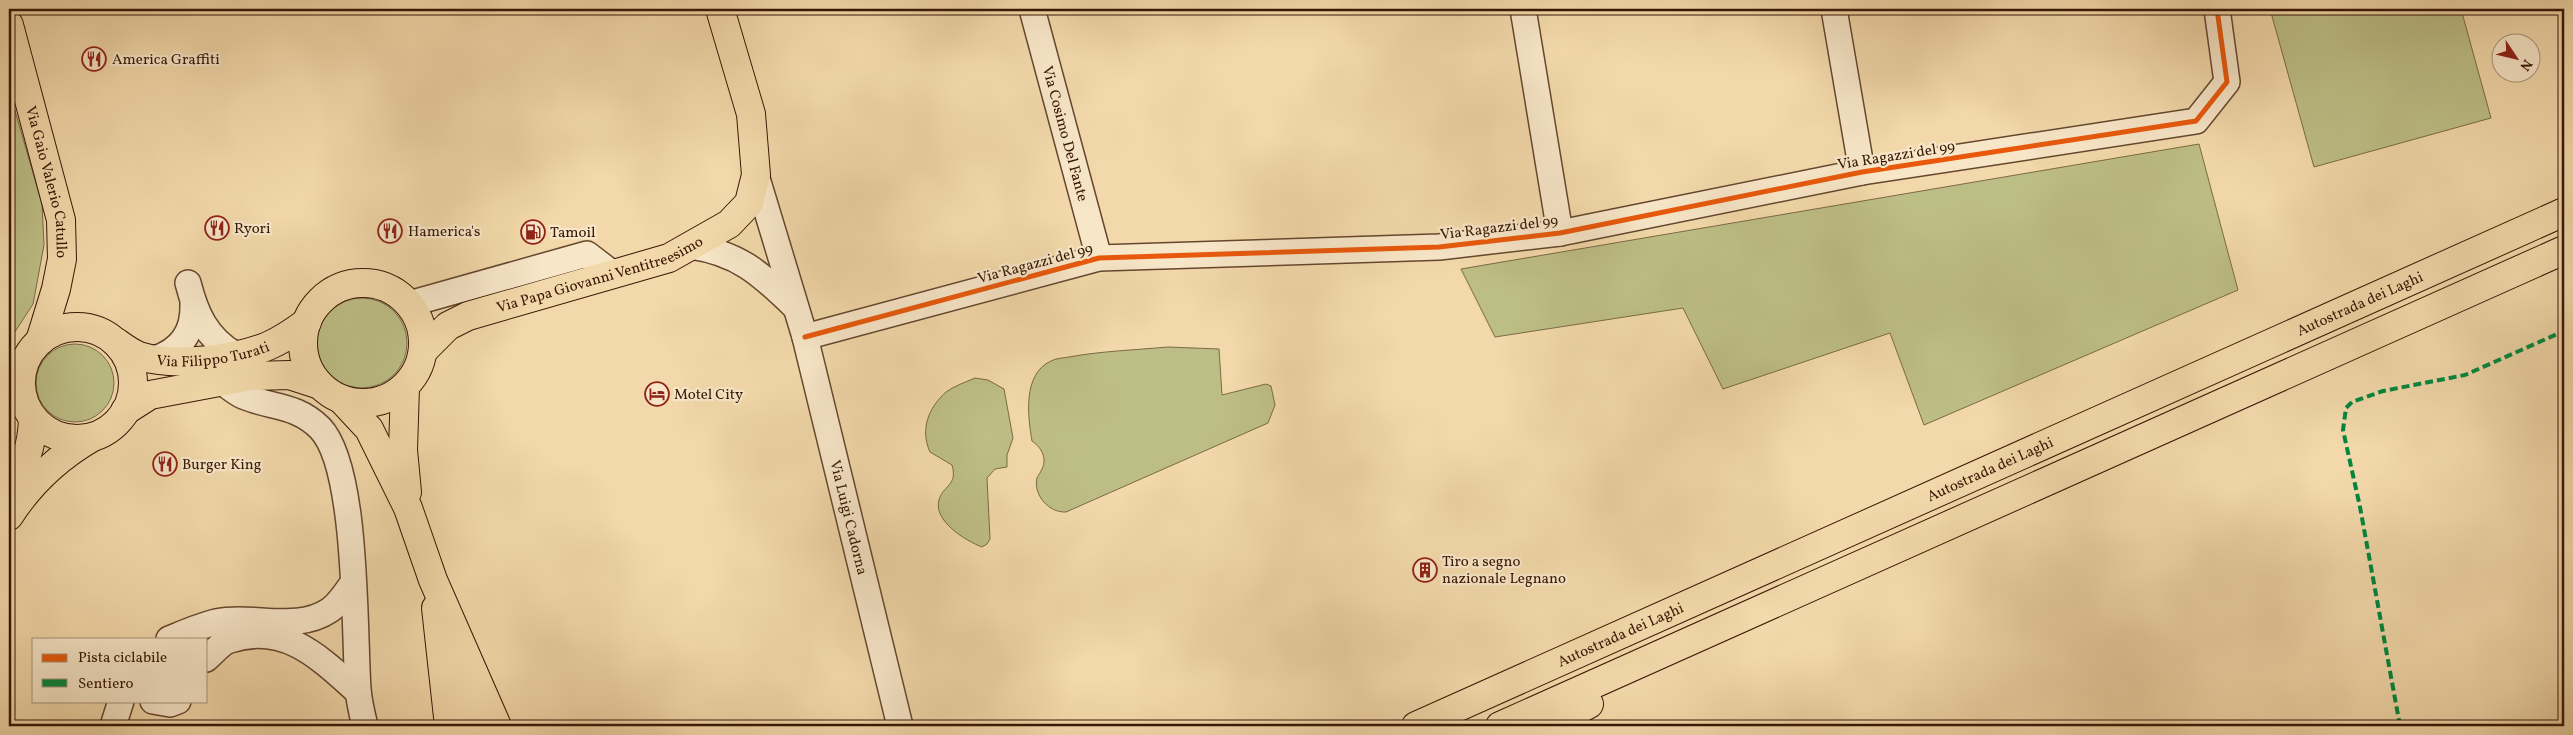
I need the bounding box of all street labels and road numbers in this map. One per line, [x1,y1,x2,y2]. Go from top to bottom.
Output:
street label: Via Cosimo Del Fante [1036,64,1092,204]
street label: Via Gaio Valerio Catullo [19,104,71,258]
street label: Via Ragazzi del 99 [1836,137,1957,176]
street label: Via Ragazzi del 99 [1439,211,1560,246]
street label: Via Papa Giovanni Ventitreesimo [494,232,707,319]
street label: Via Ragazzi del 99 [975,239,1096,290]
street label: Autostrada dei Laghi [2294,267,2427,342]
street label: Via Filippo Turati [155,337,273,373]
street label: Autostrada dei Laghi [1924,433,2057,508]
street label: Via Luigi Cadorna [823,458,872,577]
street label: Autostrada dei Laghi [1555,598,1688,673]

